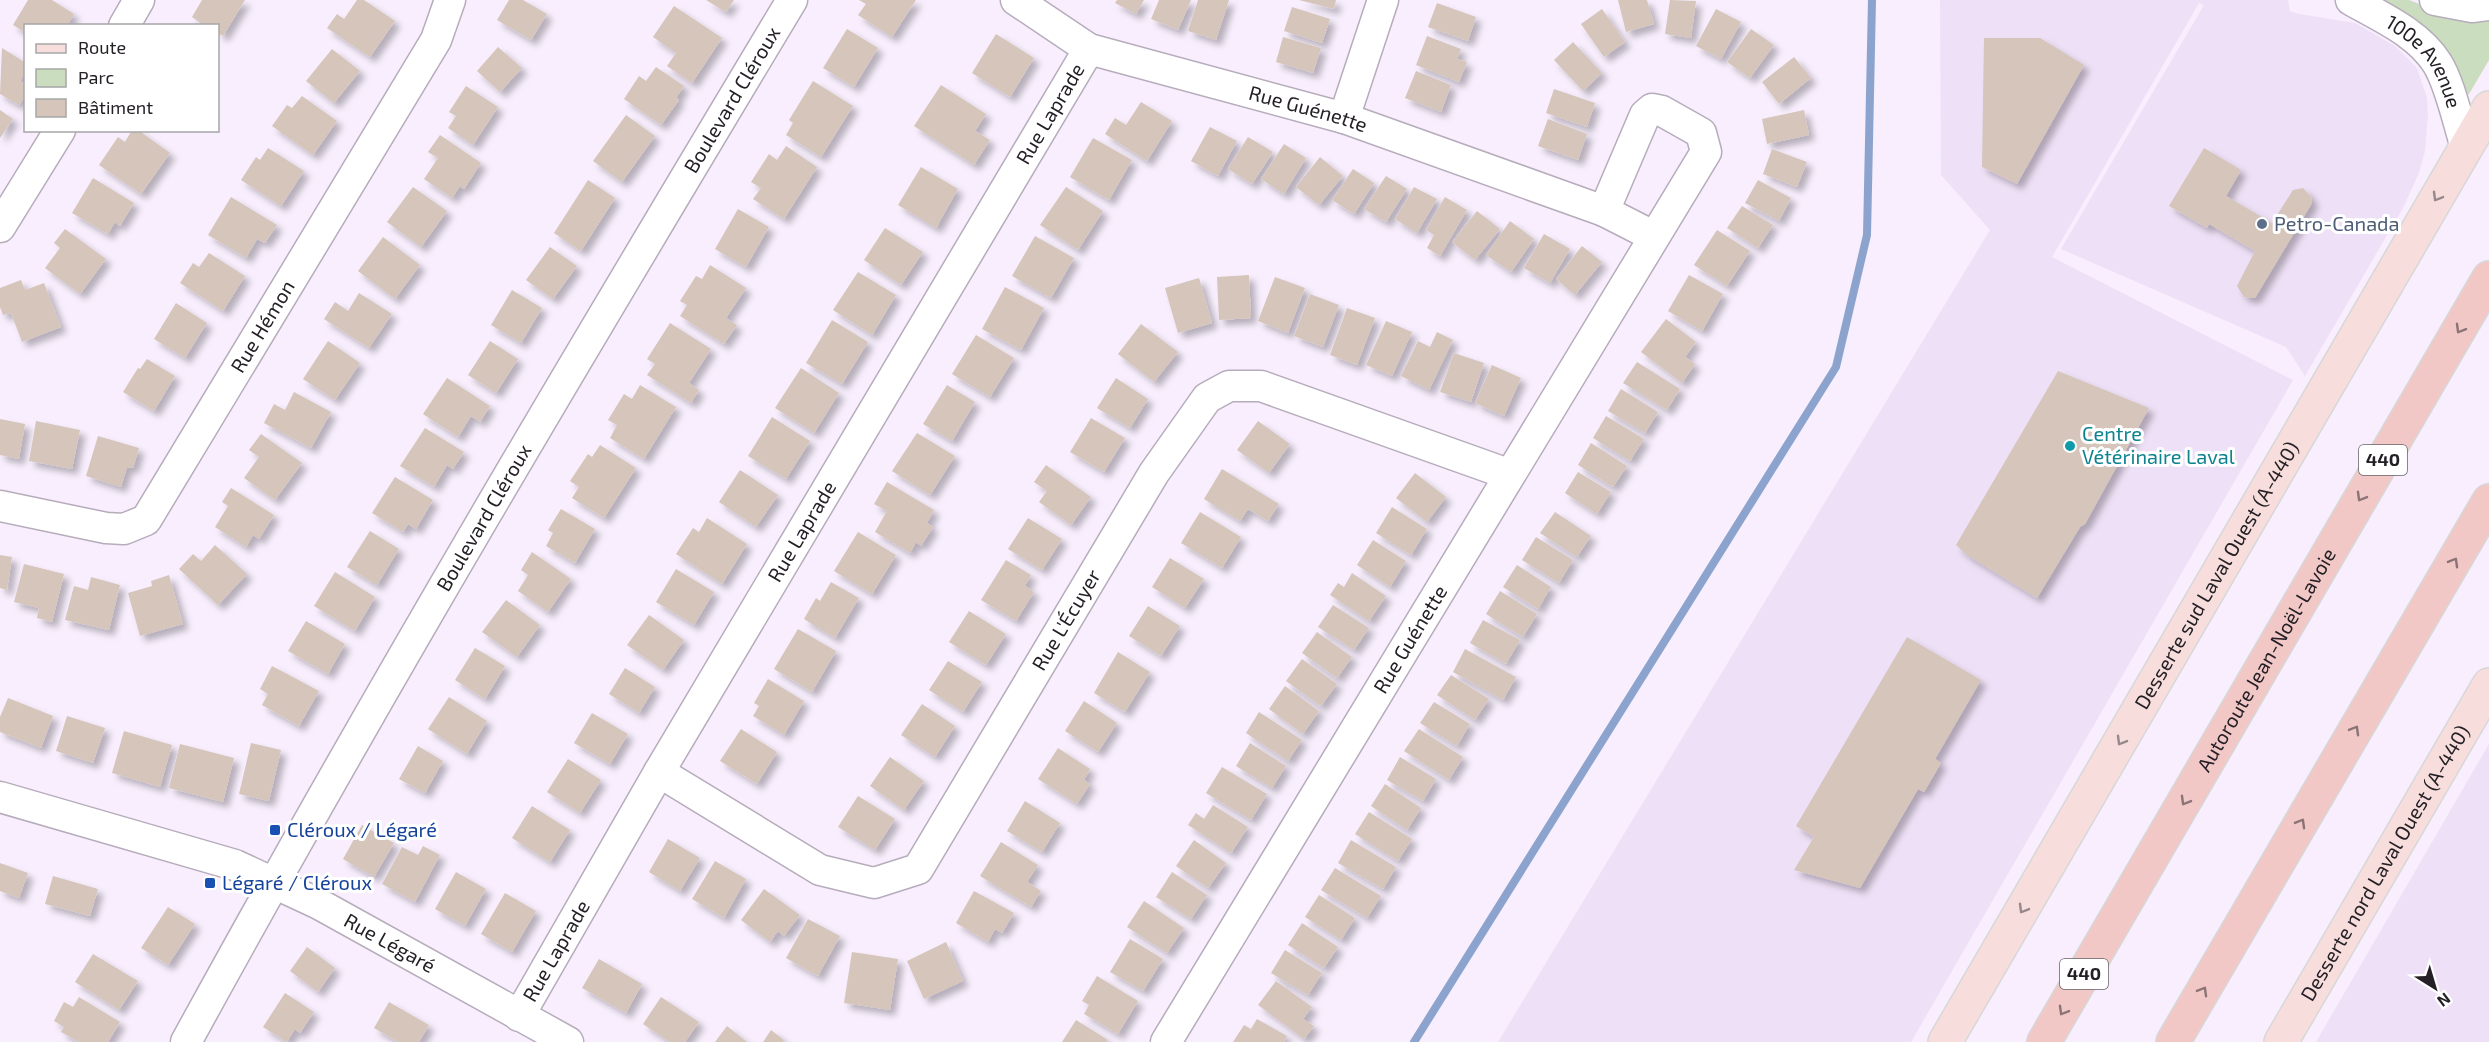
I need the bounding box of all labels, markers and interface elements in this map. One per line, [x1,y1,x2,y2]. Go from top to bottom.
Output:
street label: 100e Avenue [2382,9,2467,111]
street label: Boulevard Cléroux [678,22,784,177]
legend [24,24,219,132]
text: Route [78,36,126,58]
street label: Rue Laprade [1010,59,1089,168]
text: Parc [78,66,114,88]
street label: Rue Guénette [1246,80,1371,136]
text: Bâtiment [78,96,153,118]
one-way arrow [2432,191,2444,201]
place label: Petro-Canada [2274,211,2400,235]
marker: Petro-Canada [2255,217,2269,231]
street label: Rue Hémon [225,276,299,377]
one-way arrow [2455,323,2467,333]
place label: Centre Vétérinaire Laval [2082,421,2235,468]
street label: Desserte sud Laval Ouest (A-440) [2129,437,2303,713]
street label: Boulevard Cléroux [431,439,536,595]
marker: Centre Vétérinaire Laval [2063,439,2077,453]
road number: 440 [2359,445,2407,475]
street label: Rue Laprade [762,476,840,586]
one-way arrow [2357,491,2369,501]
street label: Autoroute Jean-Noël-Lavoie [2191,544,2340,776]
one-way arrow [2446,557,2458,568]
street label: Rue L'Écuyer [1026,565,1105,674]
street label: Rue Guénette [1368,580,1451,697]
street label: Desserte nord Laval Ouest (A-440) [2295,721,2474,1005]
one-way arrow [2348,726,2360,736]
one-way arrow [2117,734,2128,745]
one-way arrow [2181,795,2192,805]
place label: Cléroux / Légaré [287,817,437,841]
one-way arrow [2294,819,2305,829]
marker: Cléroux / Légaré [268,823,282,837]
place label: Légaré / Cléroux [222,870,372,894]
marker: Légaré / Cléroux [203,876,217,890]
street label: Rue Laprade [517,895,594,1005]
one-way arrow [2019,903,2030,913]
street label: Rue Légaré [340,907,440,977]
north arrow [2405,958,2465,1018]
road number: 440 [2060,959,2108,989]
one-way arrow [2195,987,2207,998]
text: N [2434,989,2455,1011]
one-way arrow [2058,1004,2070,1015]

